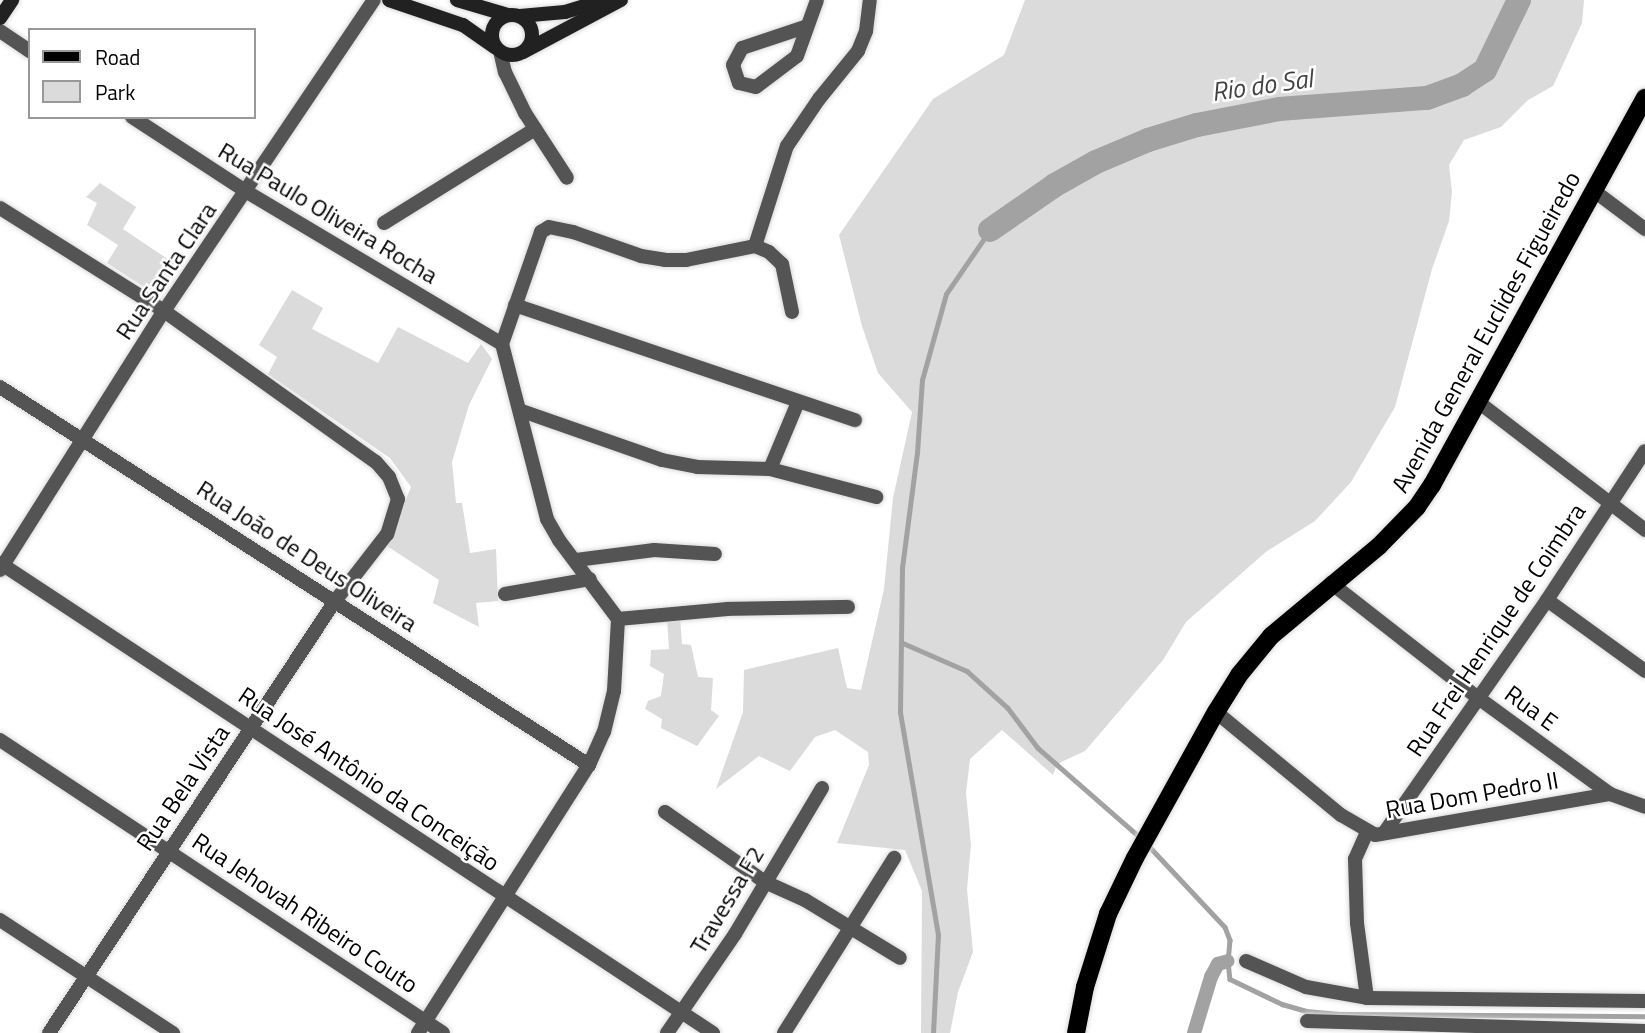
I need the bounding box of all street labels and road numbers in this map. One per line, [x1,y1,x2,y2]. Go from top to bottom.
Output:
street label: Rua Paulo Oliveira Rocha [213,136,443,290]
street label: Avenida General Euclides Figueiredo [1385,166,1587,498]
street label: Rua Santa Clara [110,197,222,345]
street label: Rua João de Deus Oliveira [191,474,423,638]
street label: Rua Frei Henrique de Coimbra [1400,498,1592,762]
street label: Rua E [1499,679,1563,737]
street label: Rua José Antônio da Conceição [233,681,505,877]
street label: Rua Bela Vista [130,720,236,856]
street label: Rua Dom Pedro II [1383,766,1561,824]
street label: Rua Jehovah Ribeiro Couto [187,827,423,999]
street label: Travessa F2 [684,841,770,959]

